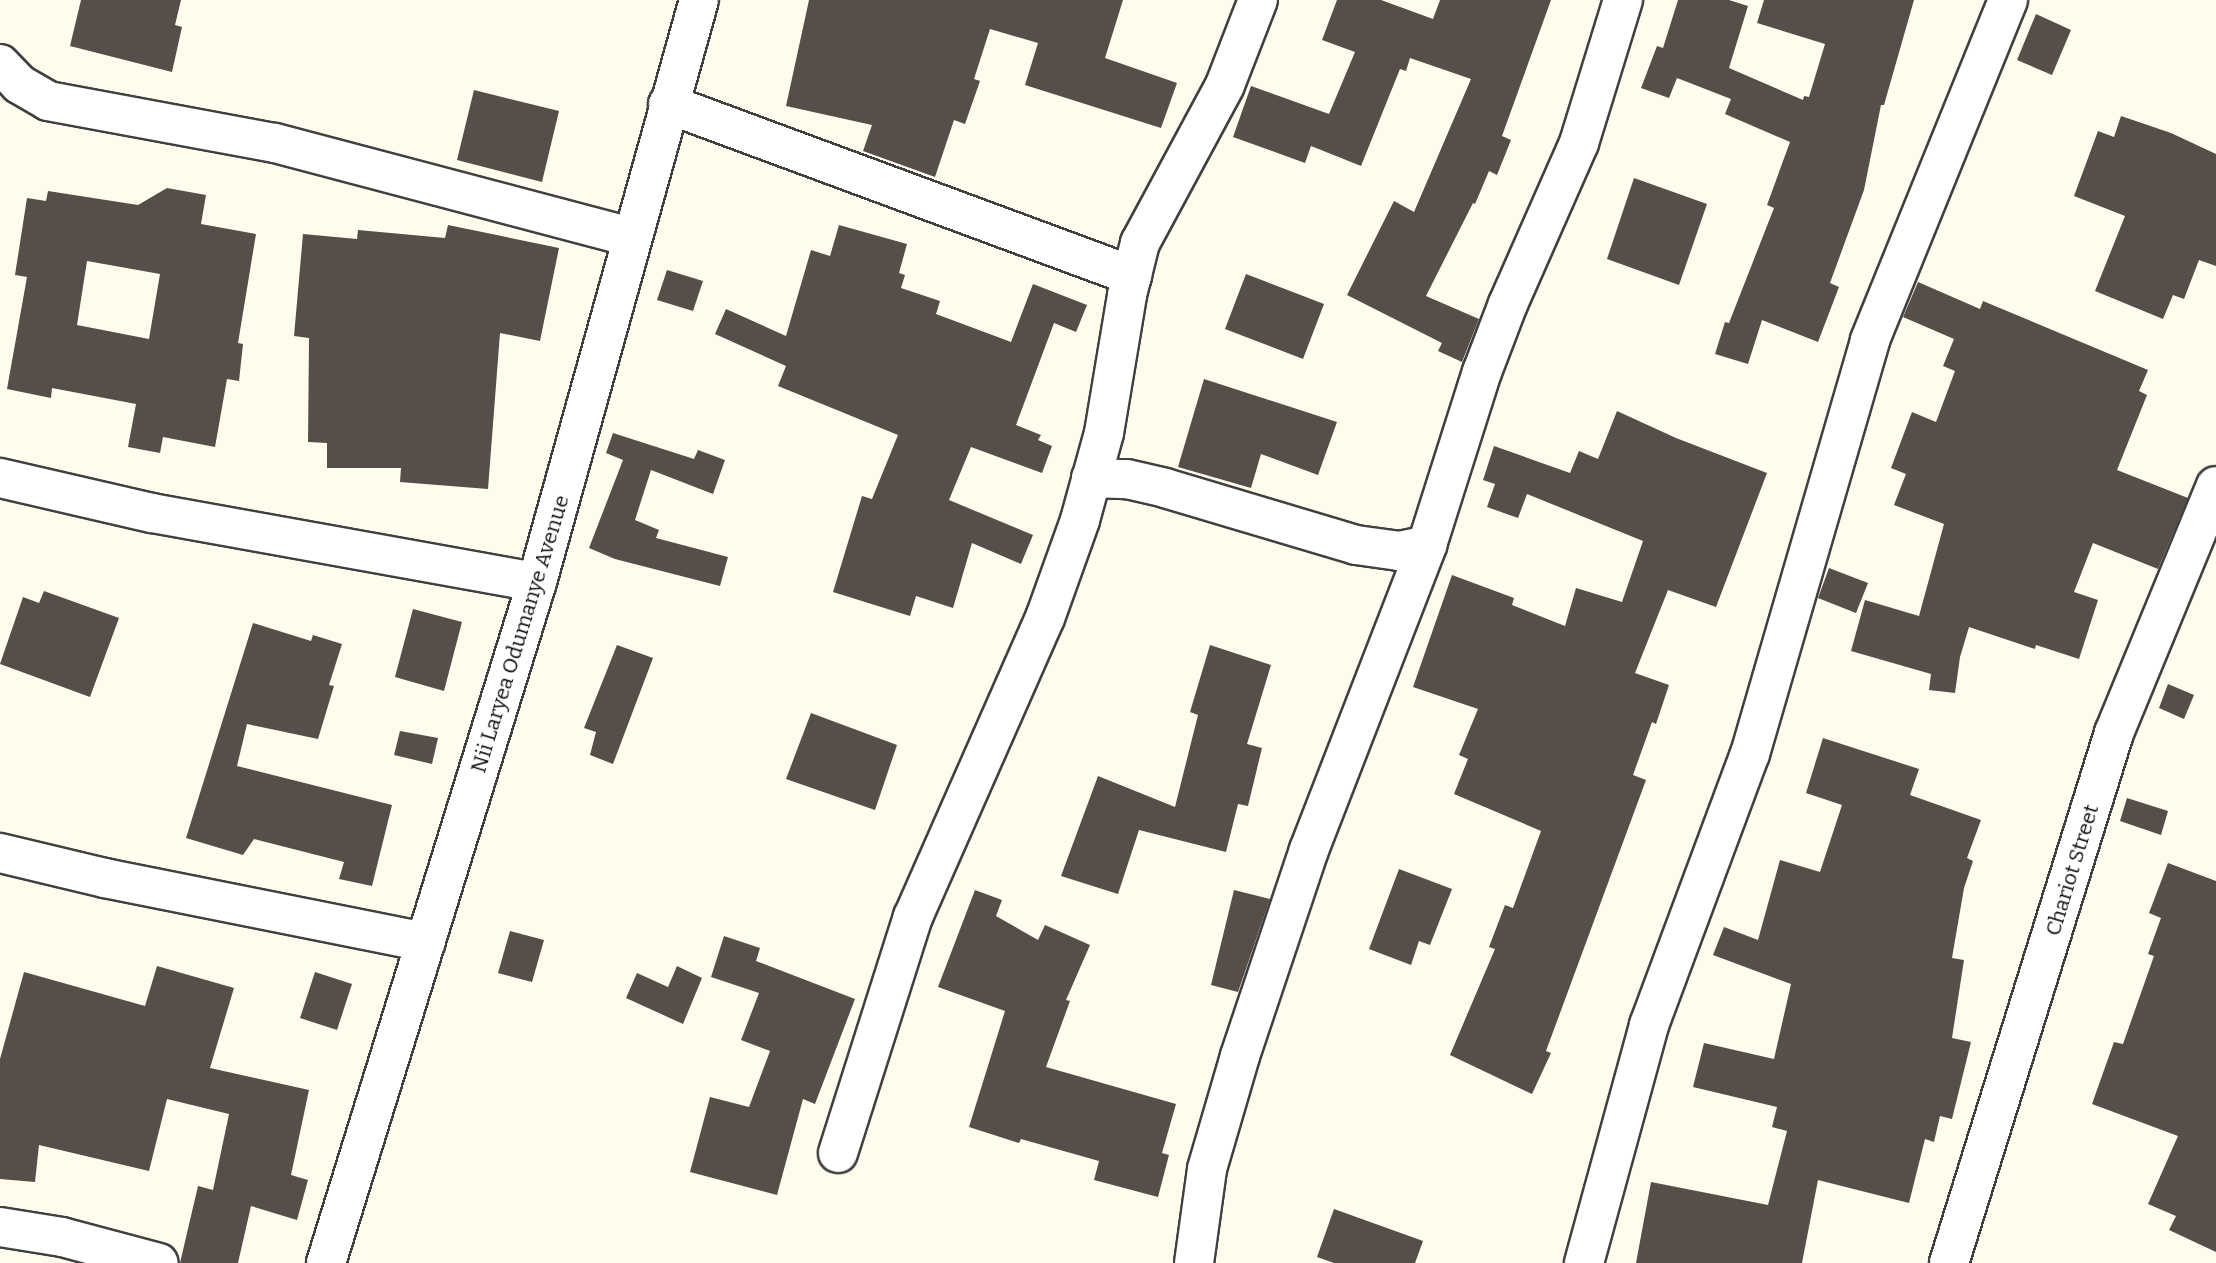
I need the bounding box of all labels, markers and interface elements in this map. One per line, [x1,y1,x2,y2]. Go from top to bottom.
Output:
street label: Nii Laryea Odumanye Avenue [466,492,574,776]
street label: Chariot Street [2040,801,2104,939]

